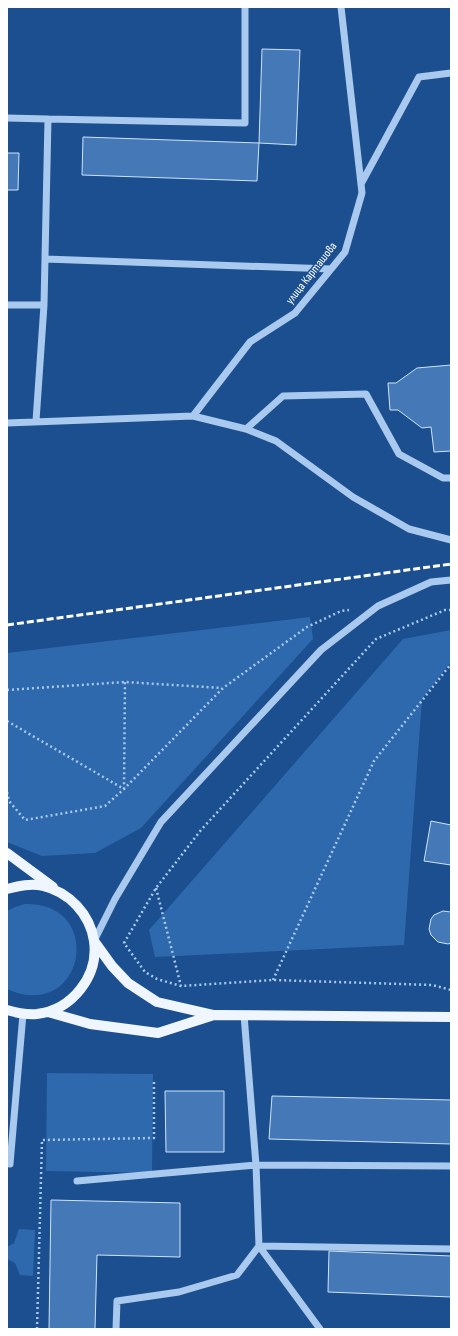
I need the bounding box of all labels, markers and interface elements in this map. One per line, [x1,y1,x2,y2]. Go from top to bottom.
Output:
street label: улица Карташова [282,239,341,307]

